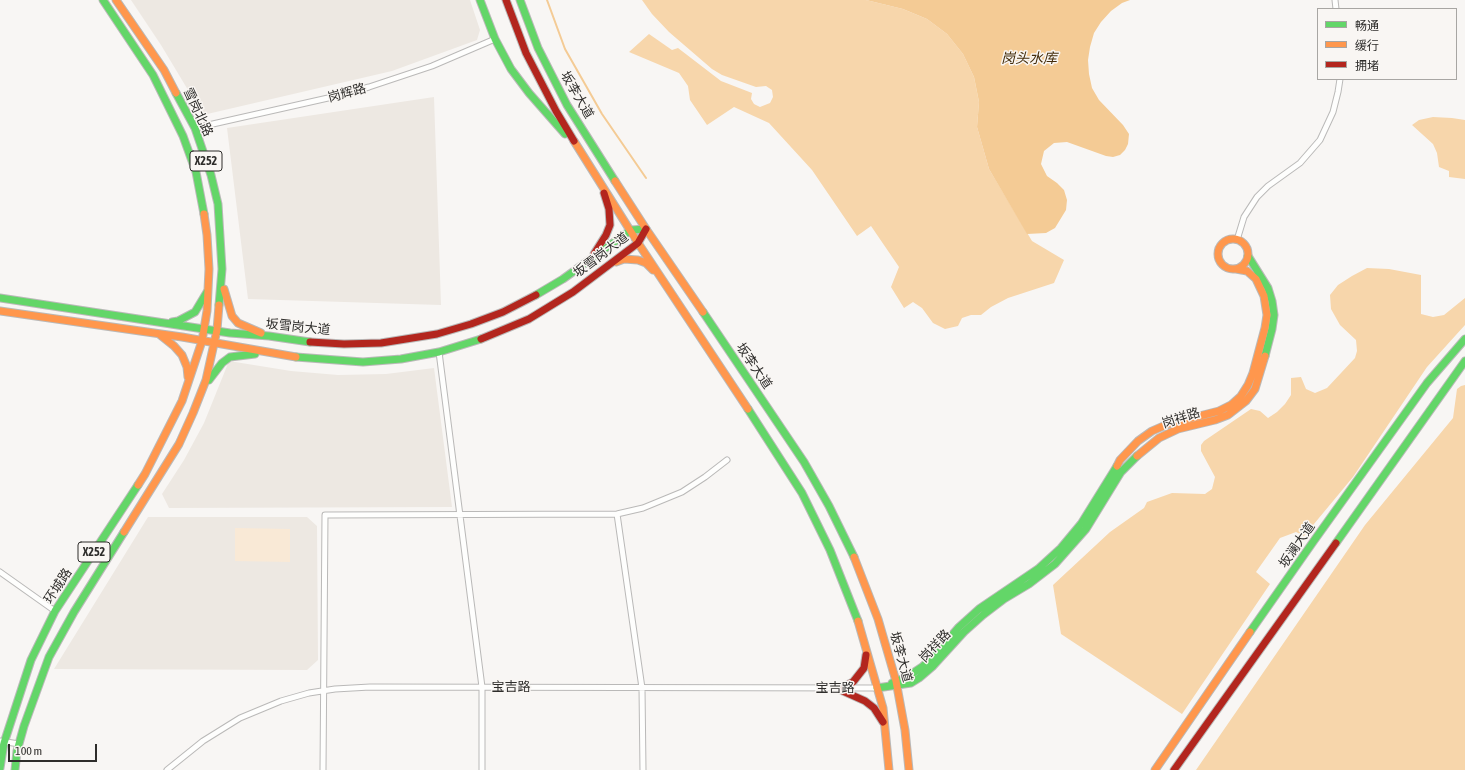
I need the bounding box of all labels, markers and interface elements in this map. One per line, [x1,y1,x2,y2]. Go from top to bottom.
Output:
legend [1317,8,1457,80]
text: 畅通 [1355,19,1379,33]
text: 缓行 [1355,39,1379,53]
water label: 岗头水库 [1001,51,1057,67]
text: 拥堵 [1355,59,1379,73]
street label: 坂李大道 [557,69,597,121]
street label: 岗辉路 [326,80,368,106]
street label: 雪岗北路 [180,85,216,139]
road number: X252 [190,151,222,171]
street label: 坂雪岗大道 [570,229,632,281]
street label: 坂雪岗大道 [265,316,331,338]
street label: 坂李大道 [733,340,775,392]
street label: 岗祥路 [1160,405,1202,431]
street label: 坂澜大道 [1276,519,1318,571]
road number: X252 [78,542,110,562]
street label: 环城路 [41,565,75,607]
street label: 岗祥路 [916,626,954,666]
street label: 坂李大道 [887,630,915,684]
street label: 宝吉路 [492,679,530,695]
street label: 宝吉路 [816,680,854,696]
scale bar [10,736,99,762]
text: 100 m [15,744,42,758]

